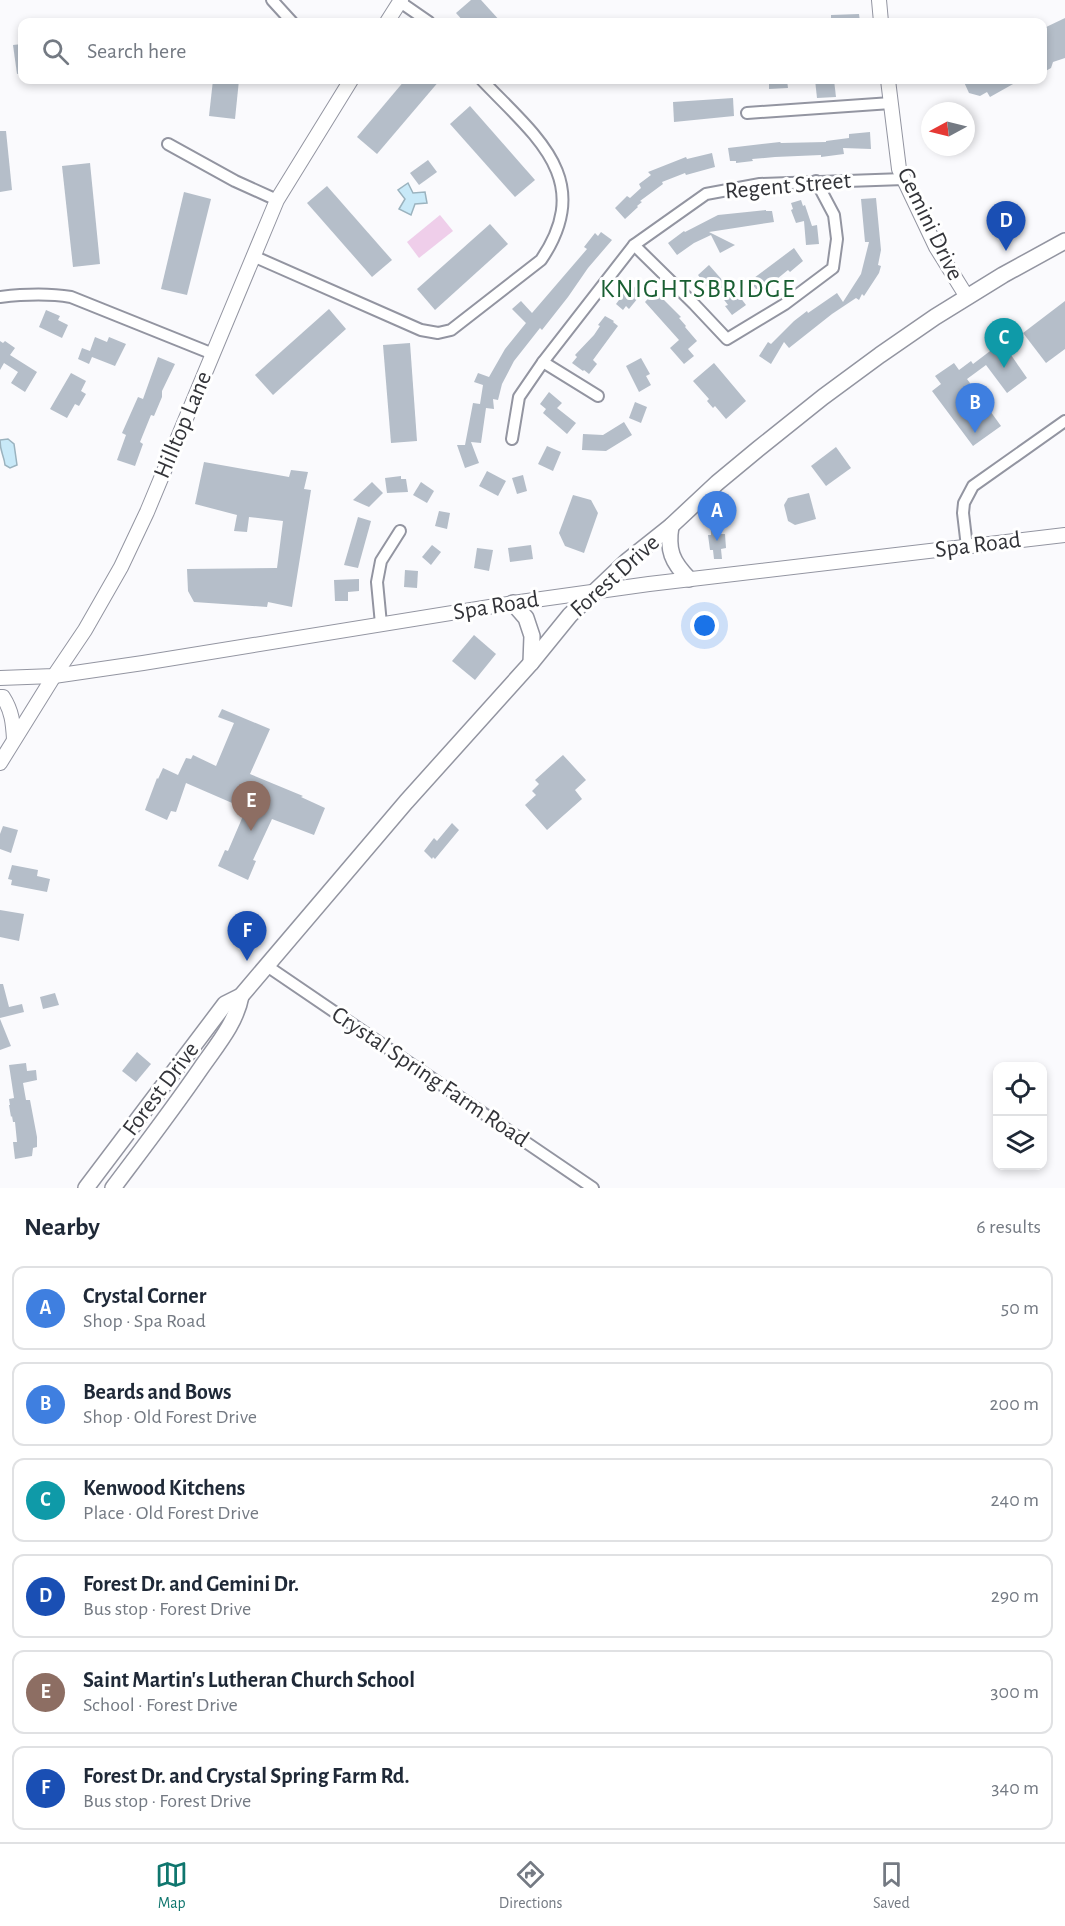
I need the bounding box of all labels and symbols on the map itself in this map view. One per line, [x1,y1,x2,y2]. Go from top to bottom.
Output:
north arrow [921,102,975,156]
street label: Gemini Drive [892,164,968,284]
street label: Regent Street [724,169,852,203]
pin: D [986,202,1026,251]
district label: KNIGHTSBRIDGE [600,276,796,302]
pin: C [984,318,1024,368]
street label: Hilltop Lane [150,368,216,482]
pin: B [956,384,994,433]
pin: A [698,492,736,541]
street label: Spa Road [934,528,1022,562]
street label: Forest Drive [566,530,664,622]
street label: Spa Road [451,587,541,625]
your location [690,611,719,640]
pin: E [232,782,270,831]
pin: F [228,912,266,961]
street label: Crystal Spring Farm Road [327,1002,533,1152]
street label: Forest Drive [118,1038,204,1140]

